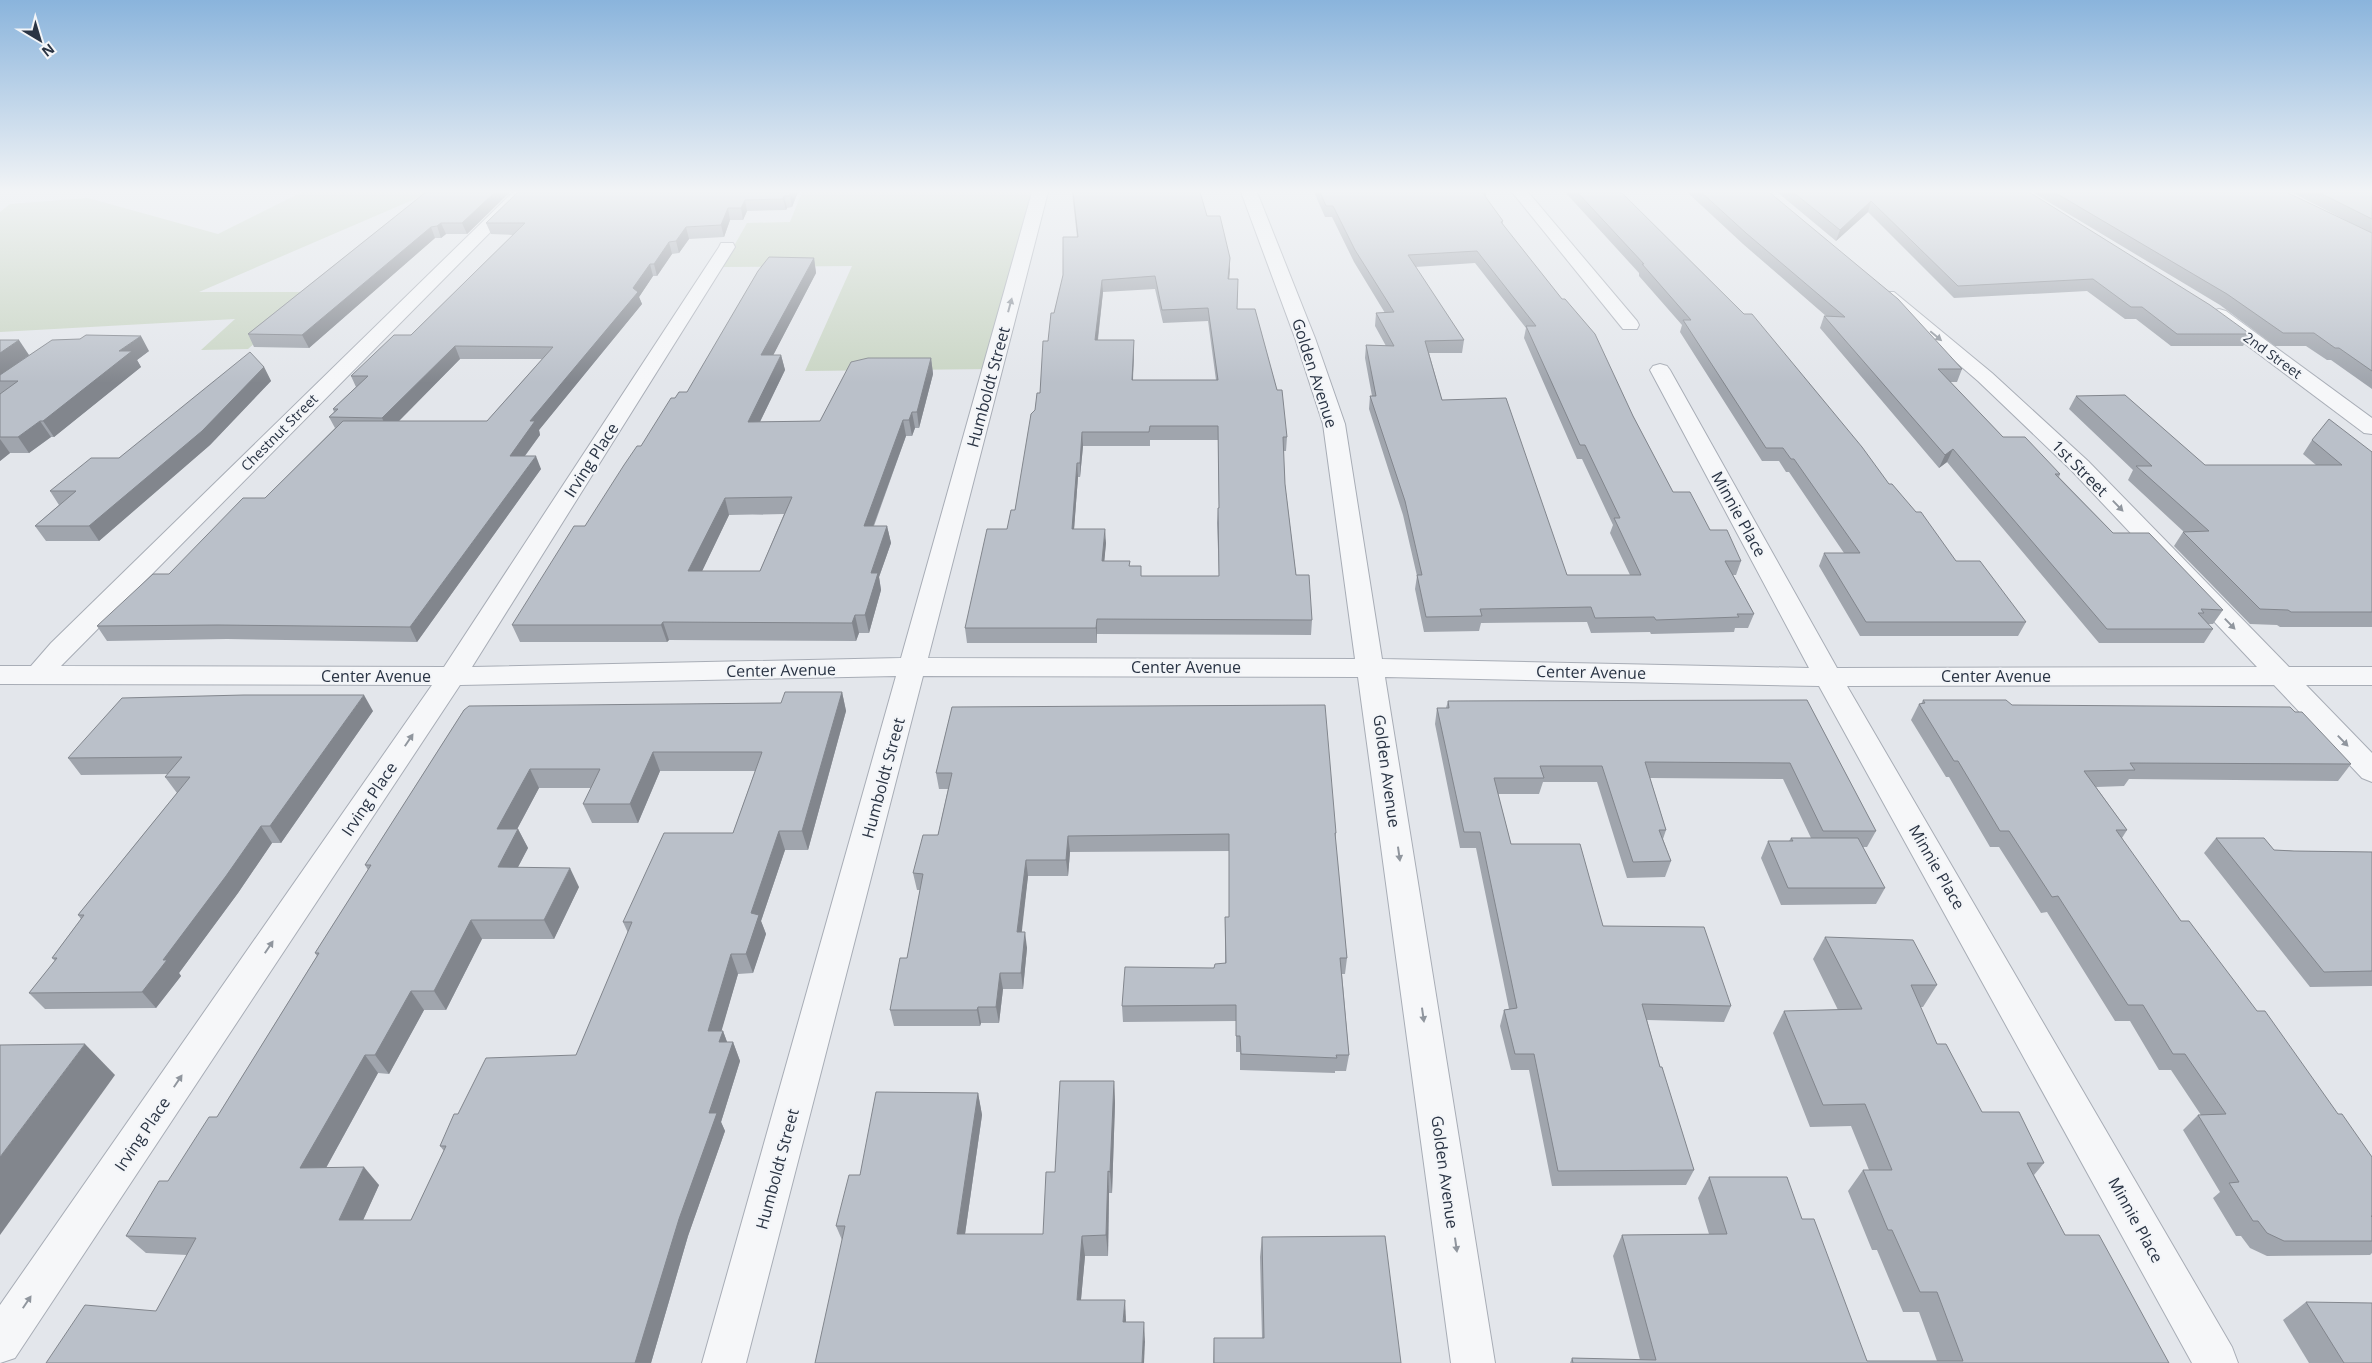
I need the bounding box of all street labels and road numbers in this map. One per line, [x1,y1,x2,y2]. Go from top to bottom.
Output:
street label: Golden Avenue [1287,316,1343,430]
street label: Humboldt Street [961,324,1015,450]
street label: 2nd Street [2240,327,2306,383]
street label: Chestnut Street [236,389,322,475]
street label: Irving Place [559,418,623,502]
street label: 1st Street [2047,435,2113,501]
street label: Minnie Place [1706,467,1772,561]
street label: Center Avenue [1131,656,1241,678]
street label: Center Avenue [726,658,836,682]
street label: Center Avenue [1536,660,1646,684]
street label: Center Avenue [321,665,431,687]
street label: Center Avenue [1941,665,2051,687]
street label: Golden Avenue [1368,713,1406,829]
street label: Humboldt Street [856,715,910,841]
street label: Irving Place [336,758,402,840]
street label: Minnie Place [1904,821,1970,913]
street label: Irving Place [109,1093,175,1175]
street label: Humboldt Street [750,1106,804,1232]
street label: Golden Avenue [1426,1114,1464,1230]
street label: Minnie Place [2103,1173,2169,1267]

